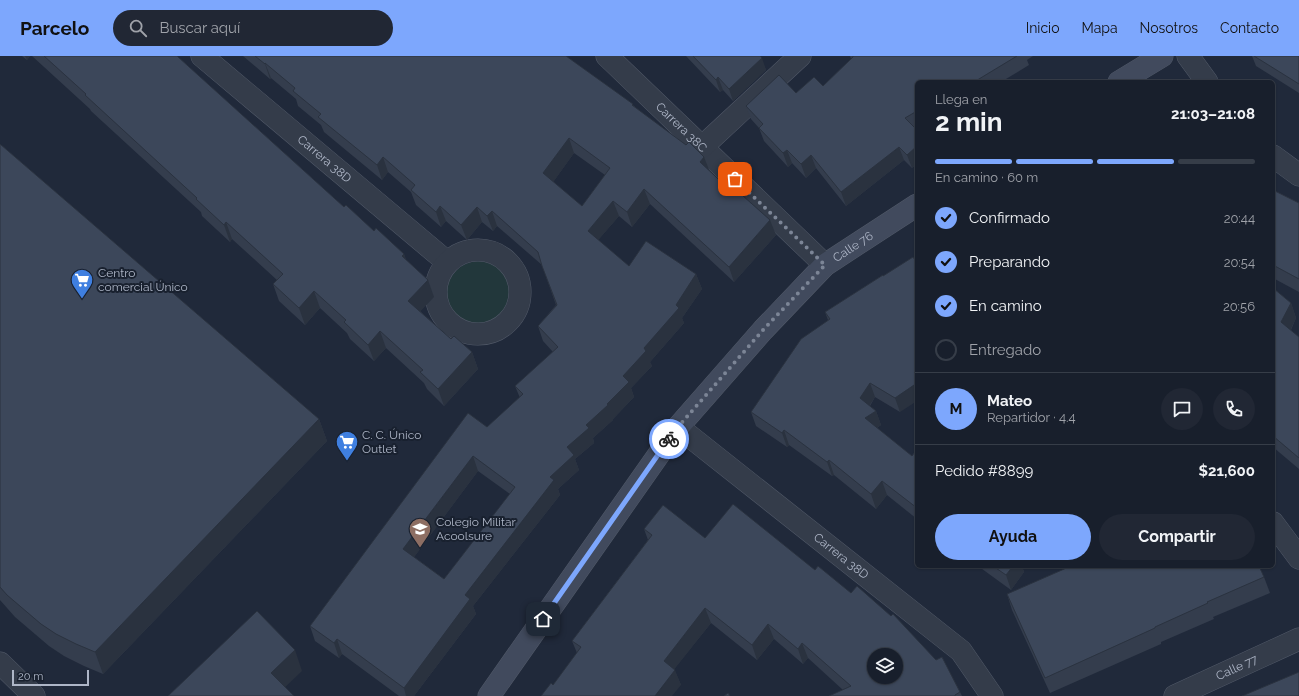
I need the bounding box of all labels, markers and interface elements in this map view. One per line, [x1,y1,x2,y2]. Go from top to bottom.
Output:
search box [113,10,393,46]
text: Parcelo [20,17,89,39]
icon: search [127,17,149,39]
text: Buscar aquí [159,19,240,37]
text: Inicio [1026,20,1059,36]
text: Mapa [1081,20,1118,36]
text: Nosotros [1140,20,1198,36]
text: Contacto [1220,20,1279,36]
text: Llega en [935,92,987,107]
street label: Carrera 38C [653,100,710,155]
text: 21:03–21:08 [1171,105,1255,123]
text: 2 min [935,107,1002,137]
street label: Carrera 38D [295,132,355,186]
pin [718,162,752,196]
icon: bag [724,168,746,190]
text: En camino · 60 m [935,170,1038,185]
icon: check [935,207,957,229]
text: Confirmado [969,209,1050,227]
text: 20:44 [1224,211,1255,226]
street label: Calle 76 [830,229,876,265]
icon: check [935,251,957,273]
text: Preparando [969,253,1050,271]
text: 20:54 [1224,255,1255,270]
place label: Centro comercial Único [98,266,188,294]
supermarket icon: Centro comercial Único [69,267,95,300]
icon: check [935,295,957,317]
text: En camino [969,297,1042,315]
text: 20:56 [1223,299,1255,314]
text: Entregado [969,341,1041,359]
button: chat [1161,388,1203,430]
button: phone [1213,388,1255,430]
text: Mateo [987,392,1032,410]
text: M [950,400,962,418]
text: Repartidor · 4.4 [987,410,1076,425]
courier [649,419,689,459]
place label: C. C. Único Outlet [362,428,421,456]
icon: bike [658,428,680,450]
supermarket icon: C. C. Único Outlet [334,429,360,462]
text: Pedido #8899 [935,462,1033,480]
text: $21,600 [1199,462,1255,480]
button: Ayuda [935,514,1091,560]
button: Compartir [1099,514,1255,560]
place label: Colegio Militar Acoolsure [436,515,516,543]
school or university icon: Colegio Militar Acoolsure [407,516,433,549]
street label: Carrera 38D [811,530,872,582]
pin [526,602,560,636]
icon: home [532,608,554,630]
map controls [867,648,903,684]
button: layers [867,648,903,684]
street label: Calle 77 [1214,652,1260,683]
scale bar [12,668,89,687]
text: 20 m [18,670,43,683]

